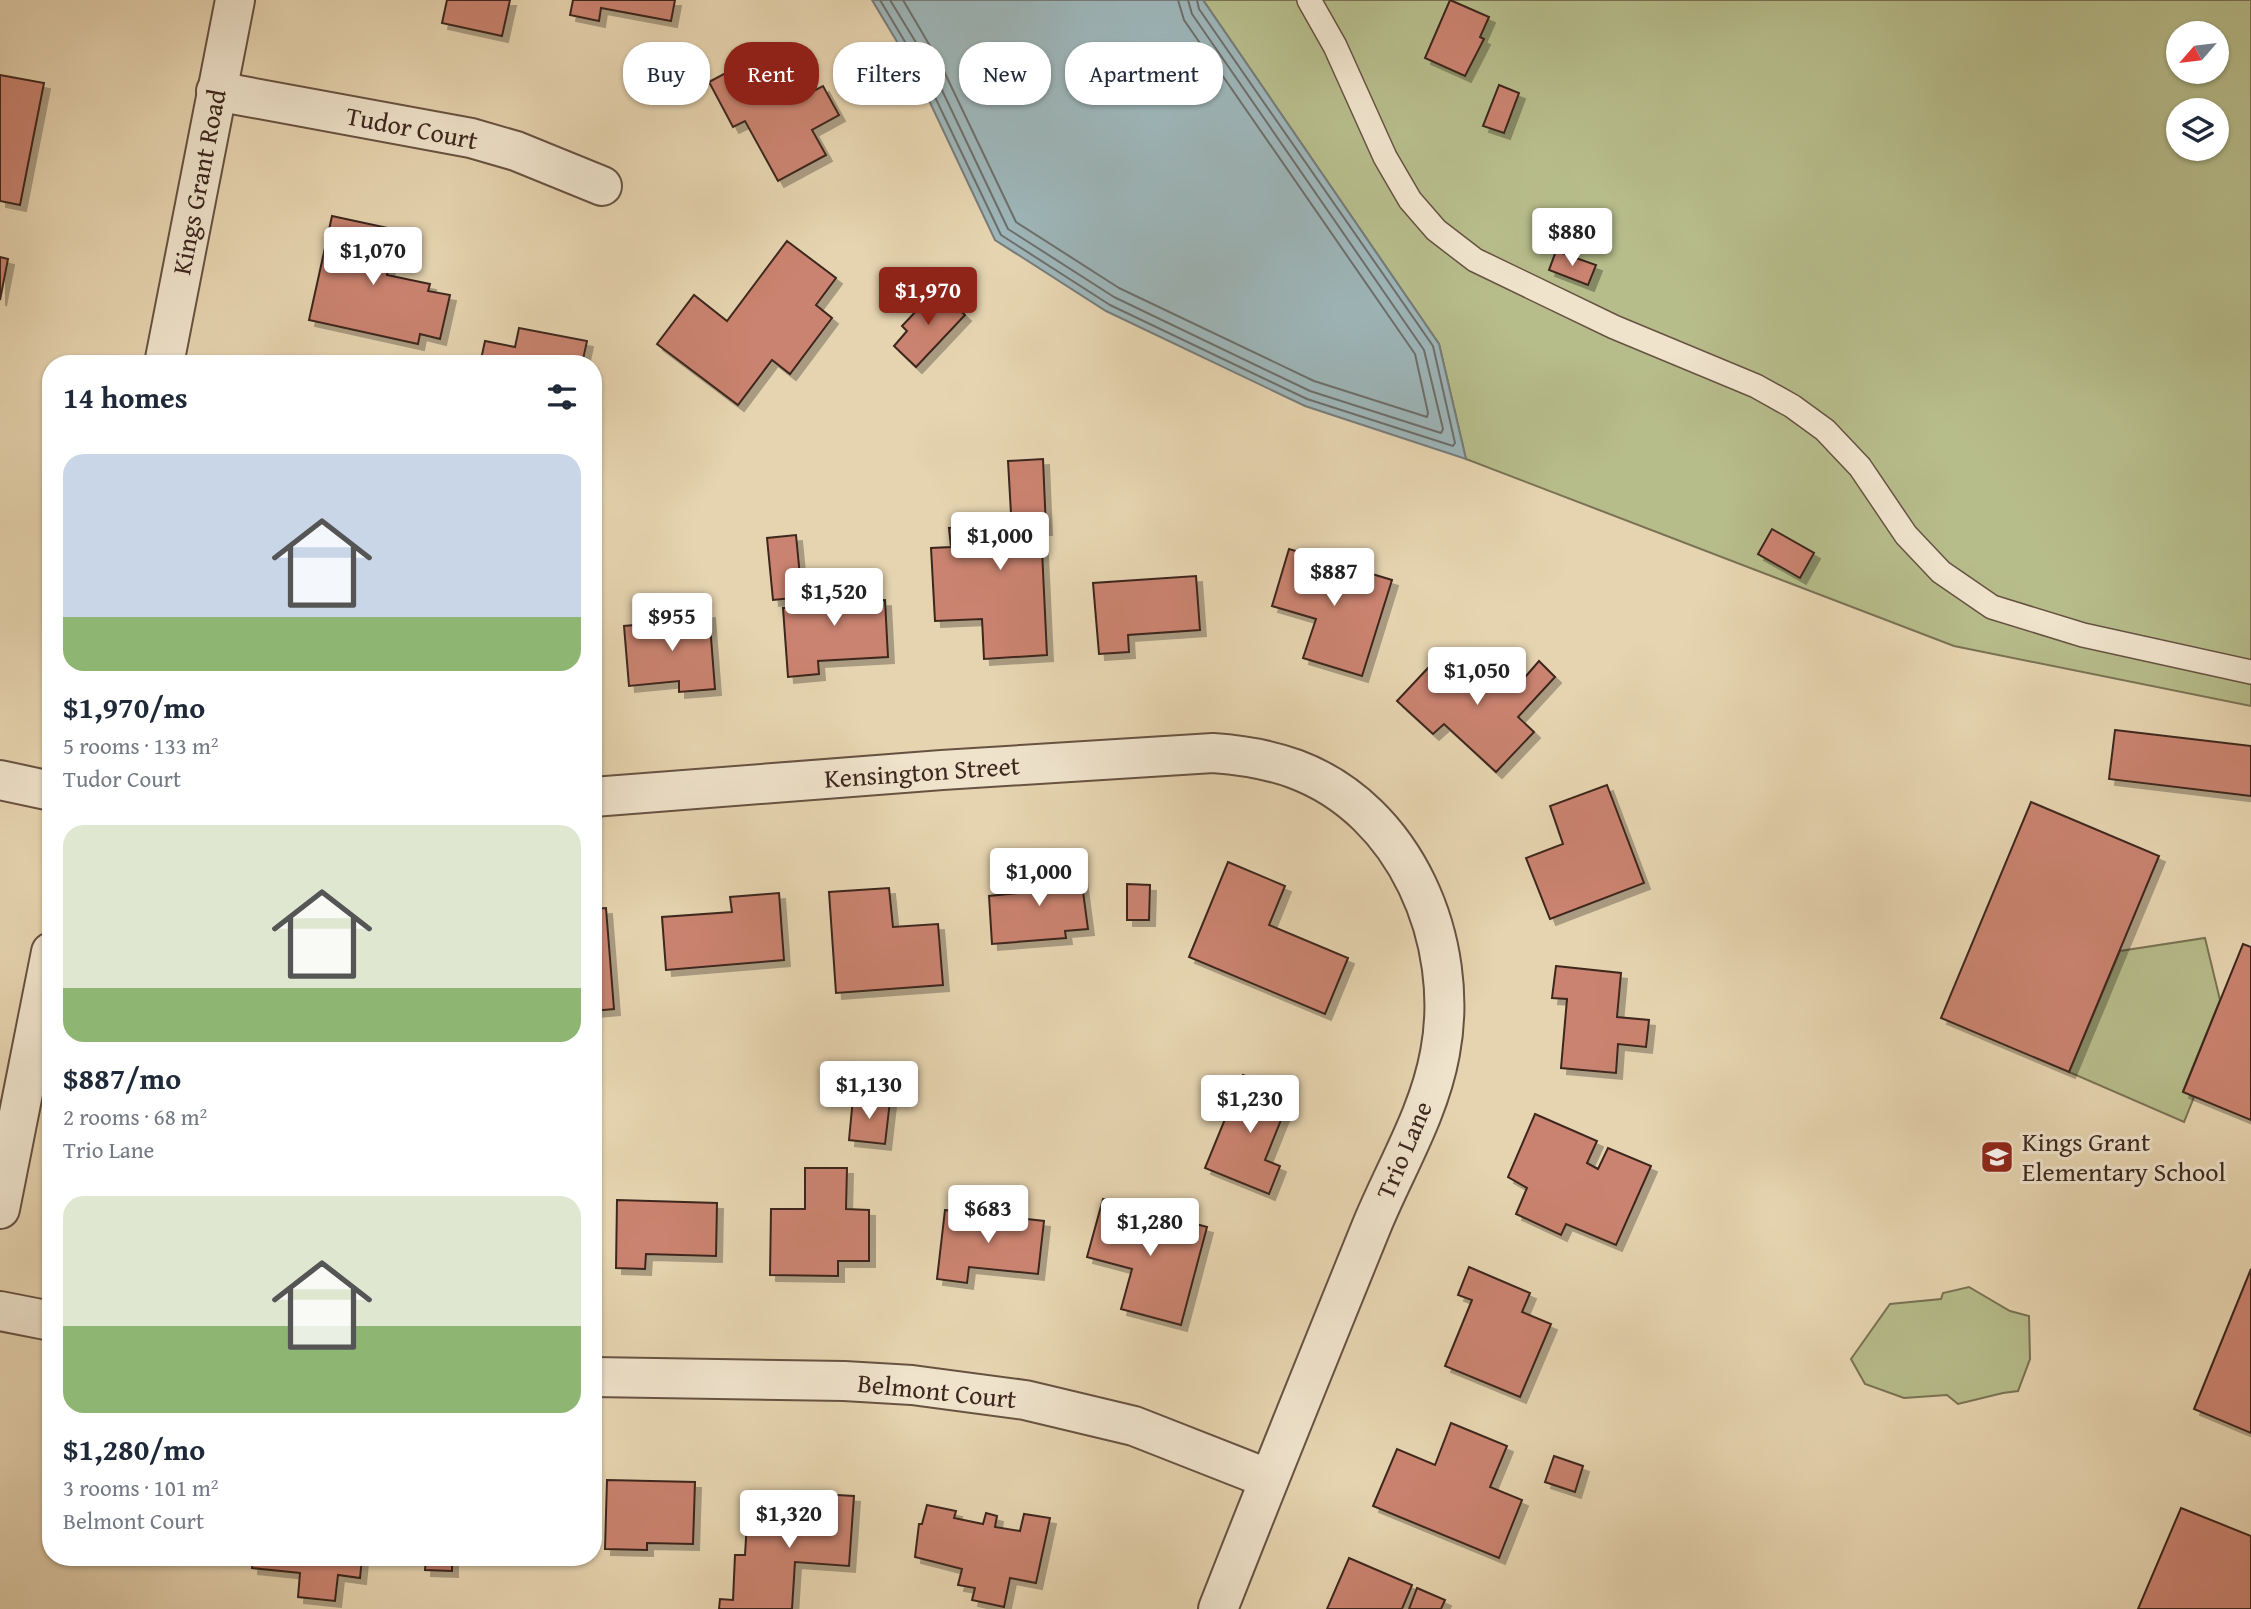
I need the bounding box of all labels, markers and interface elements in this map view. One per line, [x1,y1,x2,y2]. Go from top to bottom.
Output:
north arrow [2166,21,2230,84]
map controls [2166,21,2229,161]
chip: Buy [623,42,710,105]
chip: Rent [724,42,819,105]
chip: Filters [833,42,945,105]
chip: New [959,42,1051,105]
chip: Apartment [1065,42,1223,105]
street label: Kings Grant Road [161,86,236,278]
street label: Tudor Court [343,96,481,159]
button: layers [2166,98,2229,161]
pin: $880 [1531,208,1613,268]
text: $880 [1548,214,1596,247]
pin: $1,070 [316,228,430,287]
text: $1,070 [340,233,406,266]
pin: $1,970 [871,268,985,327]
text: $1,970 [895,273,961,306]
text: 14 homes [63,375,188,419]
icon: filters [543,378,581,416]
icon: home [259,500,385,626]
pin: $1,000 [943,512,1057,572]
text: $1,000 [967,518,1033,551]
pin: $887 [1293,548,1375,608]
text: $887 [1310,554,1358,587]
pin: $1,520 [777,568,891,628]
text: $1,520 [801,574,867,607]
pin: $955 [631,594,713,653]
text: $955 [648,599,696,632]
pin: $1,050 [1420,648,1534,707]
text: $1,050 [1444,653,1510,686]
text: $1,970/mo [63,685,205,729]
text: 5 rooms · 133 m² [63,729,218,762]
street label: Kensington Street [823,745,1021,798]
text: Tudor Court [63,762,181,795]
pin: $1,000 [982,848,1096,908]
text: $1,000 [1006,854,1072,887]
icon: home [259,871,385,997]
text: $887/mo [63,1056,181,1100]
pin: $1,130 [812,1062,926,1121]
text: $1,130 [836,1067,902,1100]
pin: $1,230 [1193,1076,1307,1135]
text: $1,230 [1217,1081,1283,1114]
street label: Trio Lane [1365,1095,1442,1205]
text: 2 rooms · 68 m² [63,1100,207,1133]
place label: Kings Grant Elementary School [2022,1122,2226,1191]
text: Trio Lane [63,1133,154,1166]
school or university icon: Kings Grant Elementary School [1978,1138,2016,1176]
pin: $683 [947,1186,1029,1245]
text: $683 [964,1191,1012,1224]
pin: $1,280 [1093,1198,1207,1258]
text: $1,280 [1117,1204,1183,1237]
icon: home [259,1242,385,1368]
street label: Belmont Court [856,1363,1018,1418]
text: $1,280/mo [63,1427,205,1471]
text: 3 rooms · 101 m² [63,1471,218,1504]
pin: $1,320 [732,1490,846,1550]
text: $1,320 [756,1496,822,1529]
text: Belmont Court [63,1504,204,1537]

